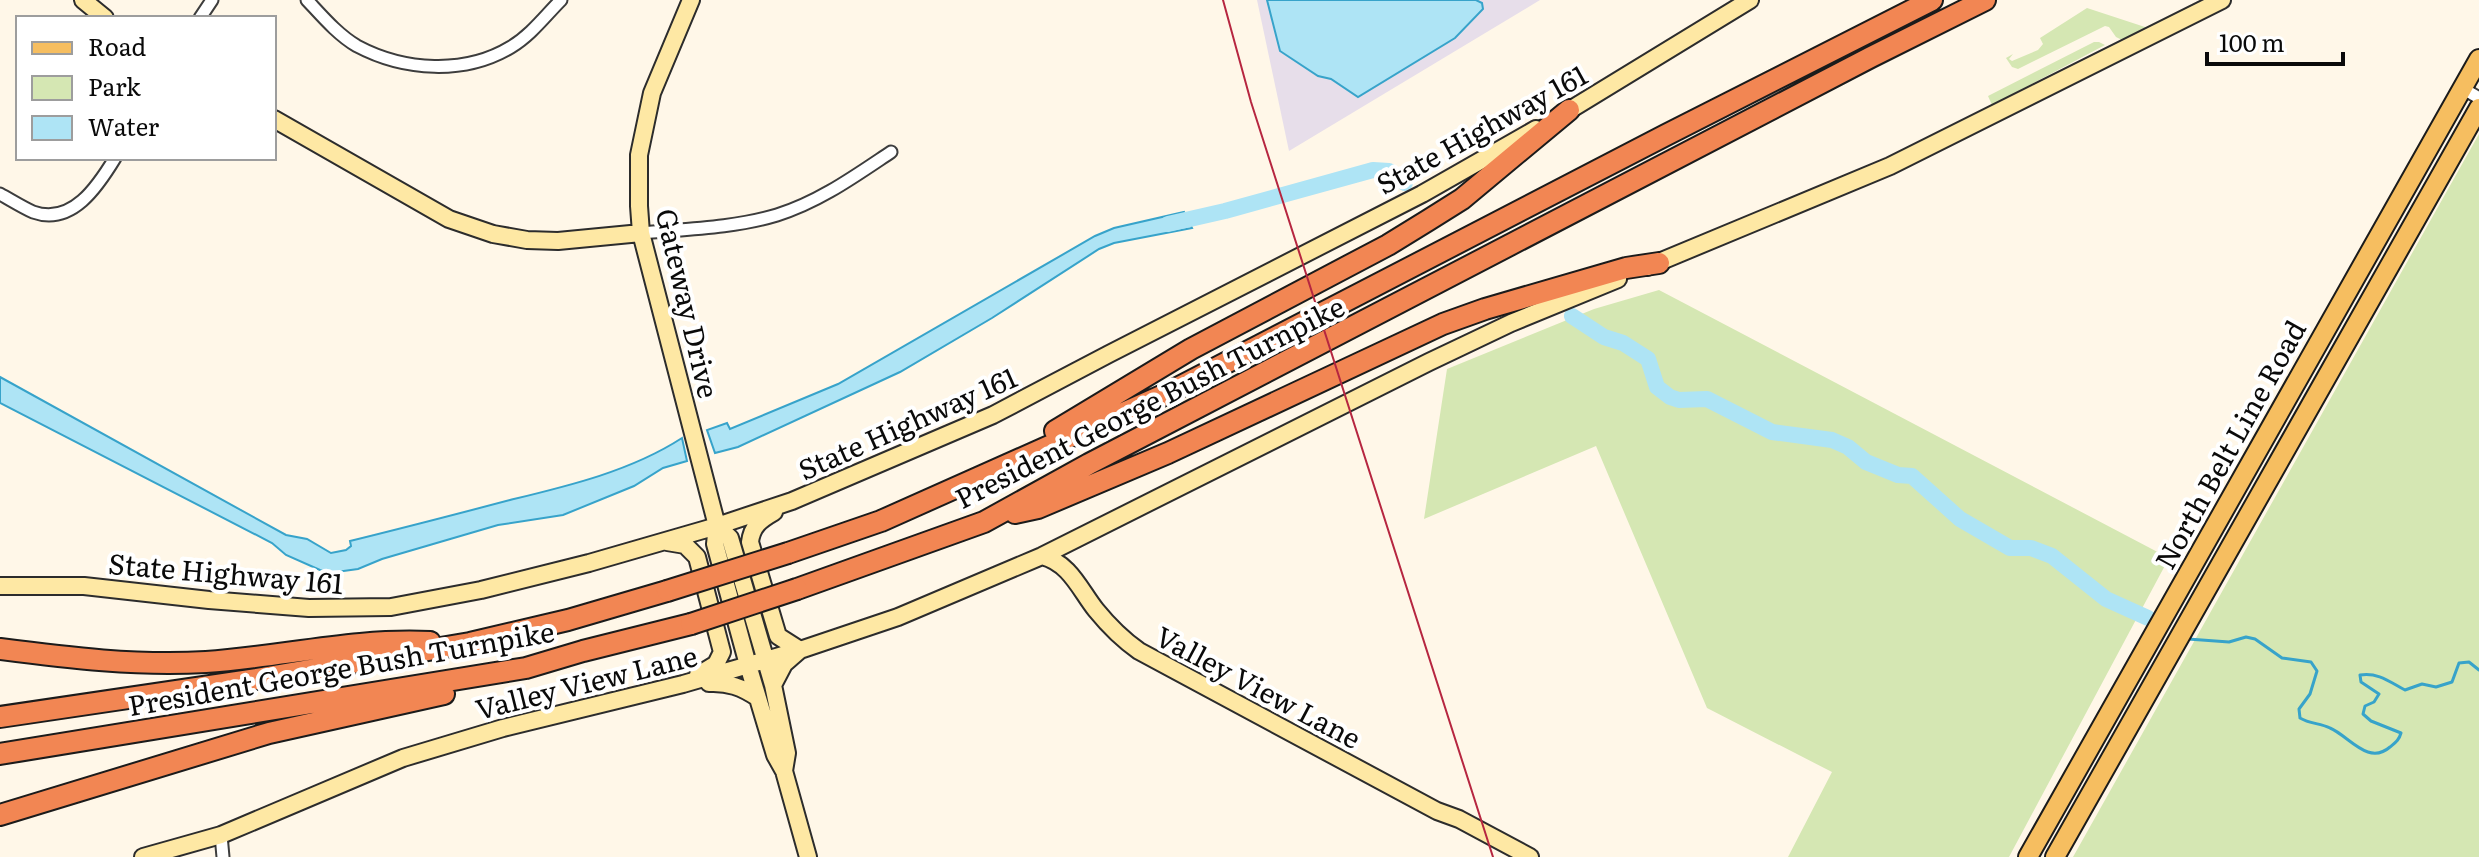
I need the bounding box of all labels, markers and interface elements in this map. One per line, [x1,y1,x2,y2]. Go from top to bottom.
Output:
legend [16,16,276,160]
scale bar [2207,16,2343,66]
text: 100 m [2219,24,2285,59]
text: Road [88,28,147,63]
street label: State Highway 161 [1368,53,1594,203]
text: Park [88,68,141,103]
text: Water [88,108,160,143]
street label: Gateway Drive [647,204,731,402]
street label: President George Bush Turnpike [947,284,1351,518]
street label: North Belt Line Road [2143,312,2315,576]
street label: State Highway 161 [791,355,1023,489]
street label: State Highway 161 [107,541,345,603]
street label: President George Bush Turnpike [125,609,557,725]
street label: Valley View Lane [1149,614,1369,758]
street label: Valley View Lane [471,633,701,729]

